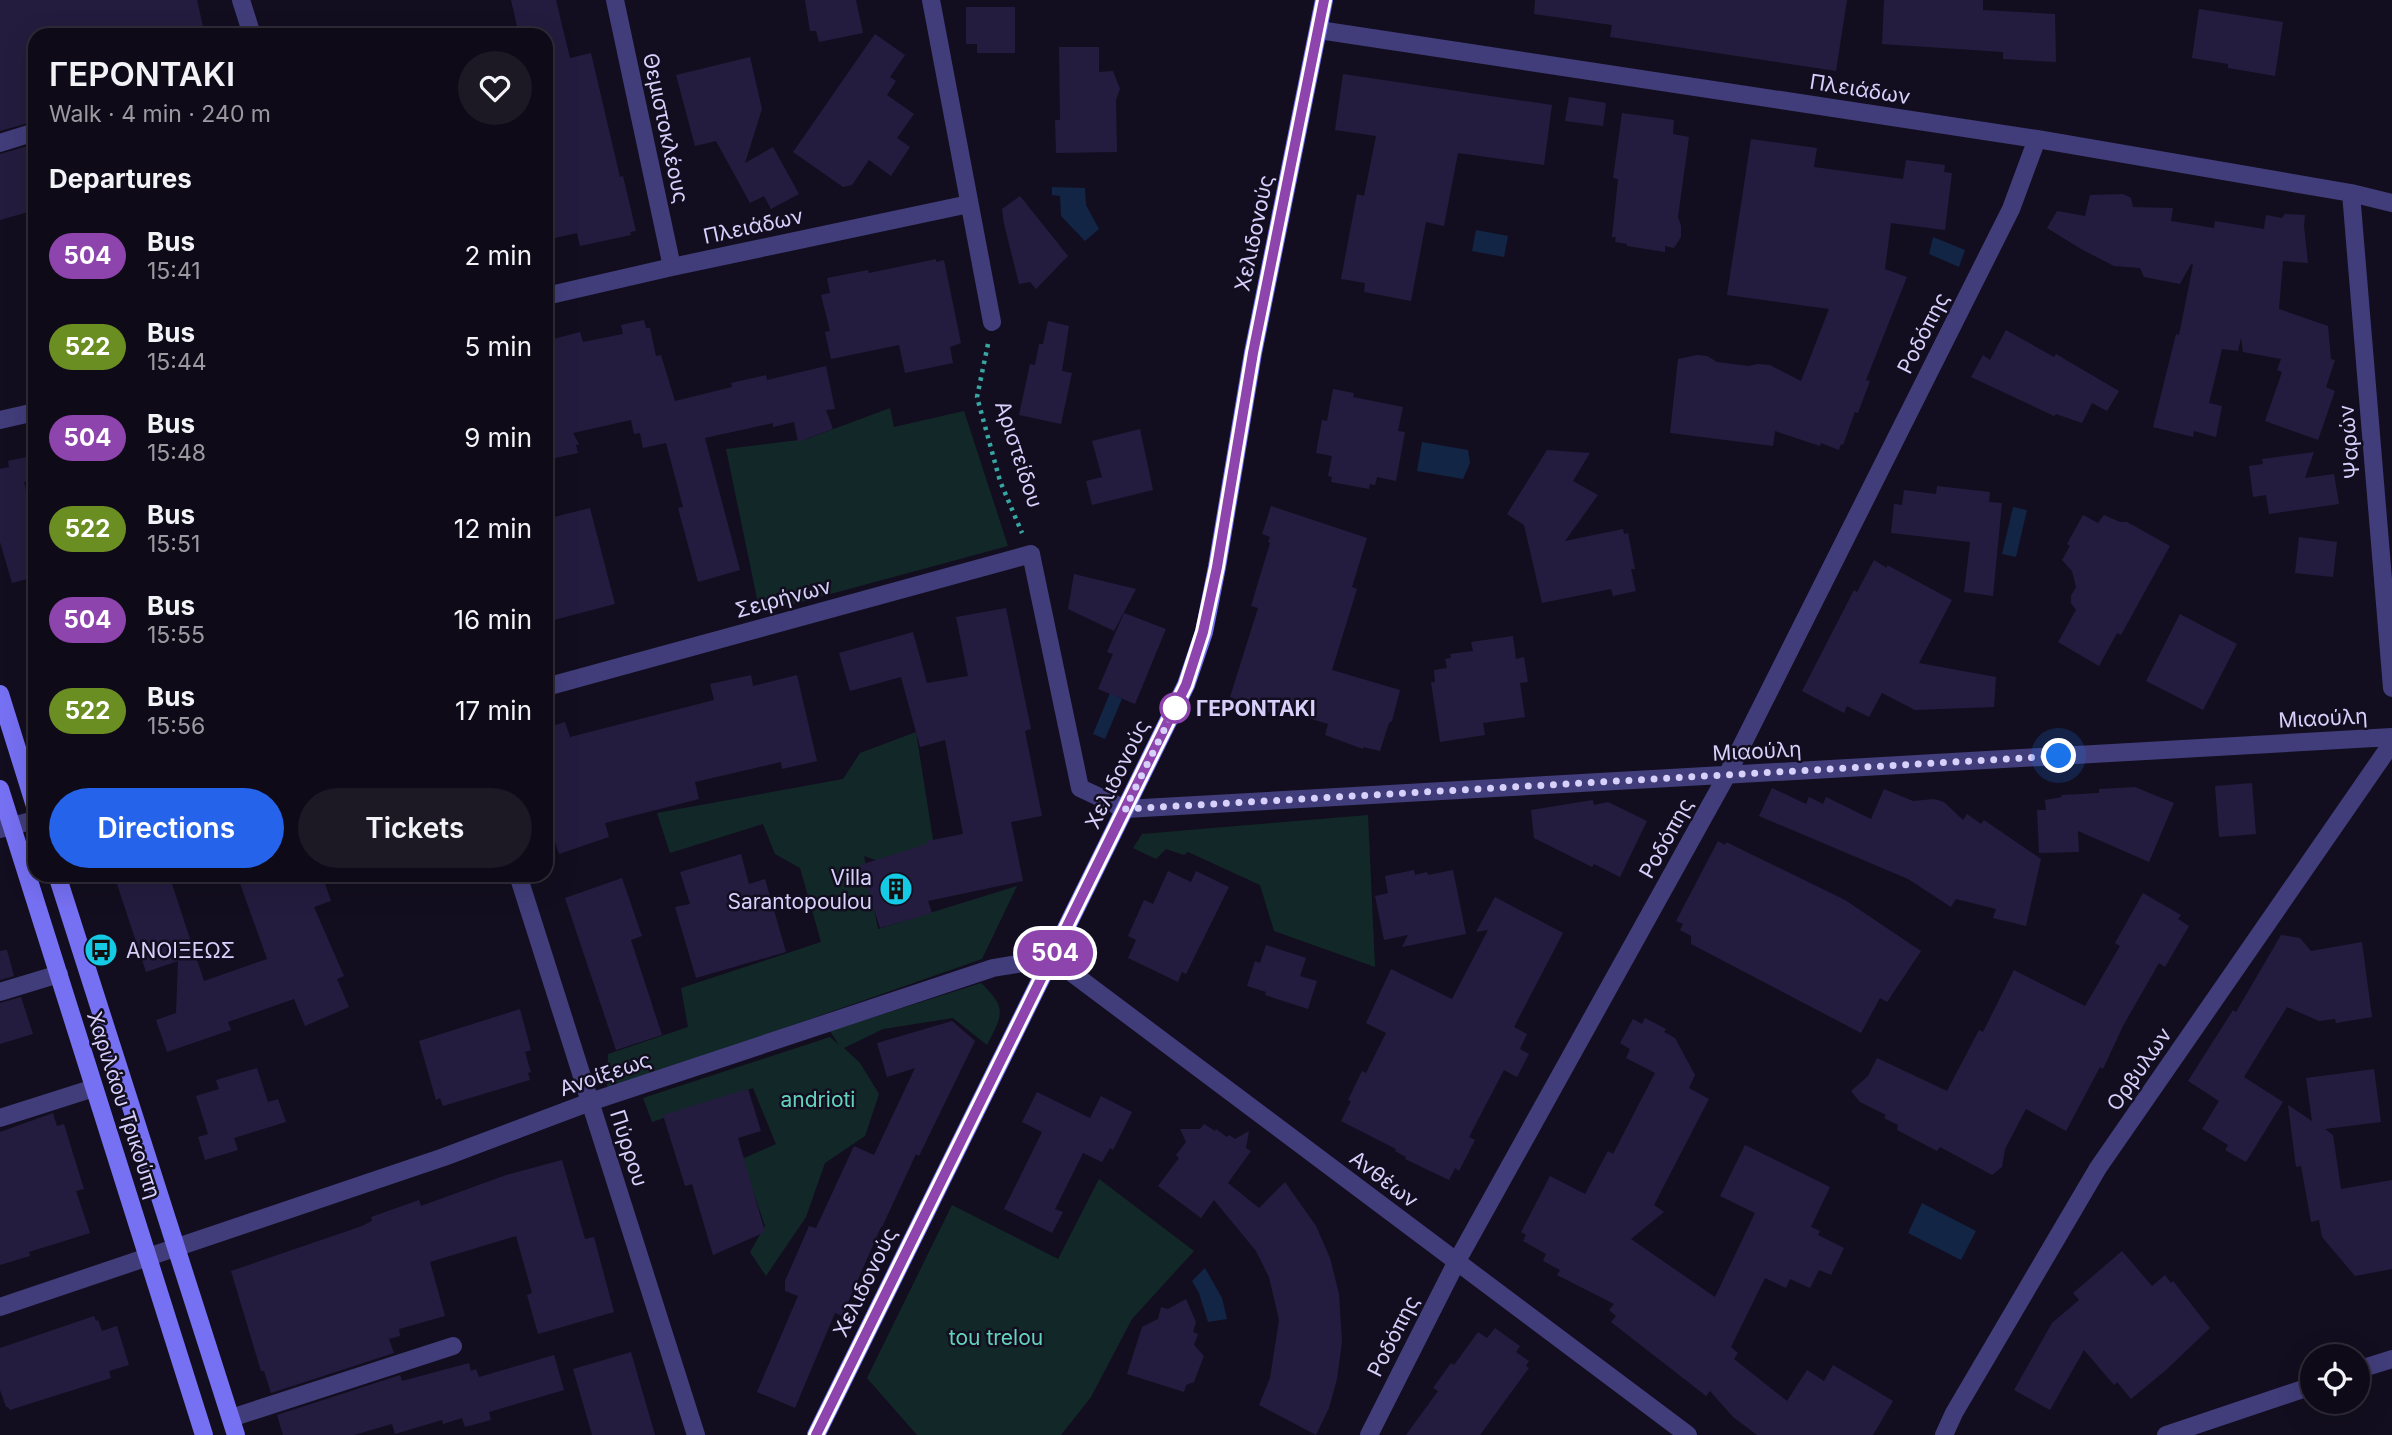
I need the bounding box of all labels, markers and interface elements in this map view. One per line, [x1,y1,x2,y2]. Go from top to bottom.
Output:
button: heart [458,51,532,125]
street label: Θεμιστοκλέους [638,51,694,205]
text: ΓΕΡΟΝΤΑΚΙ [49,54,235,94]
street label: Πλειάδων [1808,69,1912,109]
text: Walk · 4 min · 240 m [49,100,271,128]
text: Departures [49,163,192,194]
street label: Χελιδονούς [1229,173,1279,293]
street label: Πλειάδων [701,203,805,249]
text: Bus [147,226,195,257]
text: 2 min [464,240,532,271]
text: 504 [64,241,111,270]
text: 15:41 [147,257,201,285]
street label: Ροδόπης [1892,288,1954,378]
text: Bus [147,317,195,348]
text: 5 min [464,331,532,362]
text: 522 [65,332,110,361]
text: 15:44 [147,348,207,376]
street label: Αριστείδου [990,398,1048,510]
street label: Ψαρών [2333,404,2365,480]
text: Bus [147,408,195,439]
text: 9 min [464,422,532,453]
text: 504 [64,423,111,452]
text: 15:48 [147,439,206,467]
text: Bus [147,499,195,530]
text: 12 min [454,513,532,544]
text: 522 [65,514,110,543]
text: 15:51 [147,530,200,558]
street label: Σειρήνων [732,573,834,623]
text: Bus [147,590,195,621]
text: 16 min [454,604,532,635]
text: 504 [64,605,111,634]
text: 15:55 [147,621,205,649]
text: Bus [147,681,195,712]
marker: ΓΕΡΟΝΤΑΚΙ [1160,693,1190,723]
text: 17 min [455,695,532,726]
text: 522 [65,696,110,725]
place label: ΓΕΡΟΝΤΑΚΙ [1196,696,1316,721]
street label: Μιαούλη [2278,703,2368,733]
text: 15:56 [147,712,205,740]
street label: Χελιδονούς [1080,715,1154,833]
street label: Μιαούλη [1712,736,1802,766]
your location [2041,738,2076,773]
button: Directions [49,788,284,868]
button: Tickets [298,788,532,868]
street label: Ροδόπης [1634,794,1698,882]
place label: Villa Sarantopoulou [727,865,872,914]
building icon: Villa Sarantopoulou [877,870,915,908]
line badge: 504 [1015,930,1095,976]
bus stop icon: ΑΝΟΙΞΕΩΣ [82,931,120,969]
place label: ΑΝΟΙΞΕΩΣ [126,938,235,963]
text: 504 [1031,938,1079,967]
street label: Χαριλάου Τρικούπη [82,1008,166,1202]
street label: Ορβυλων [2101,1023,2177,1115]
street label: Ανοίξεως [556,1047,654,1101]
park label: andrioti [781,1087,855,1112]
street label: Πύρρου [605,1107,653,1189]
street label: Ανθέων [1345,1145,1423,1213]
street label: Χελιδονούς [828,1223,902,1341]
street label: Ροδόπης [1362,1291,1424,1381]
park label: tou trelou [949,1325,1043,1350]
map controls [2300,1344,2370,1414]
button: locate [2300,1344,2370,1414]

